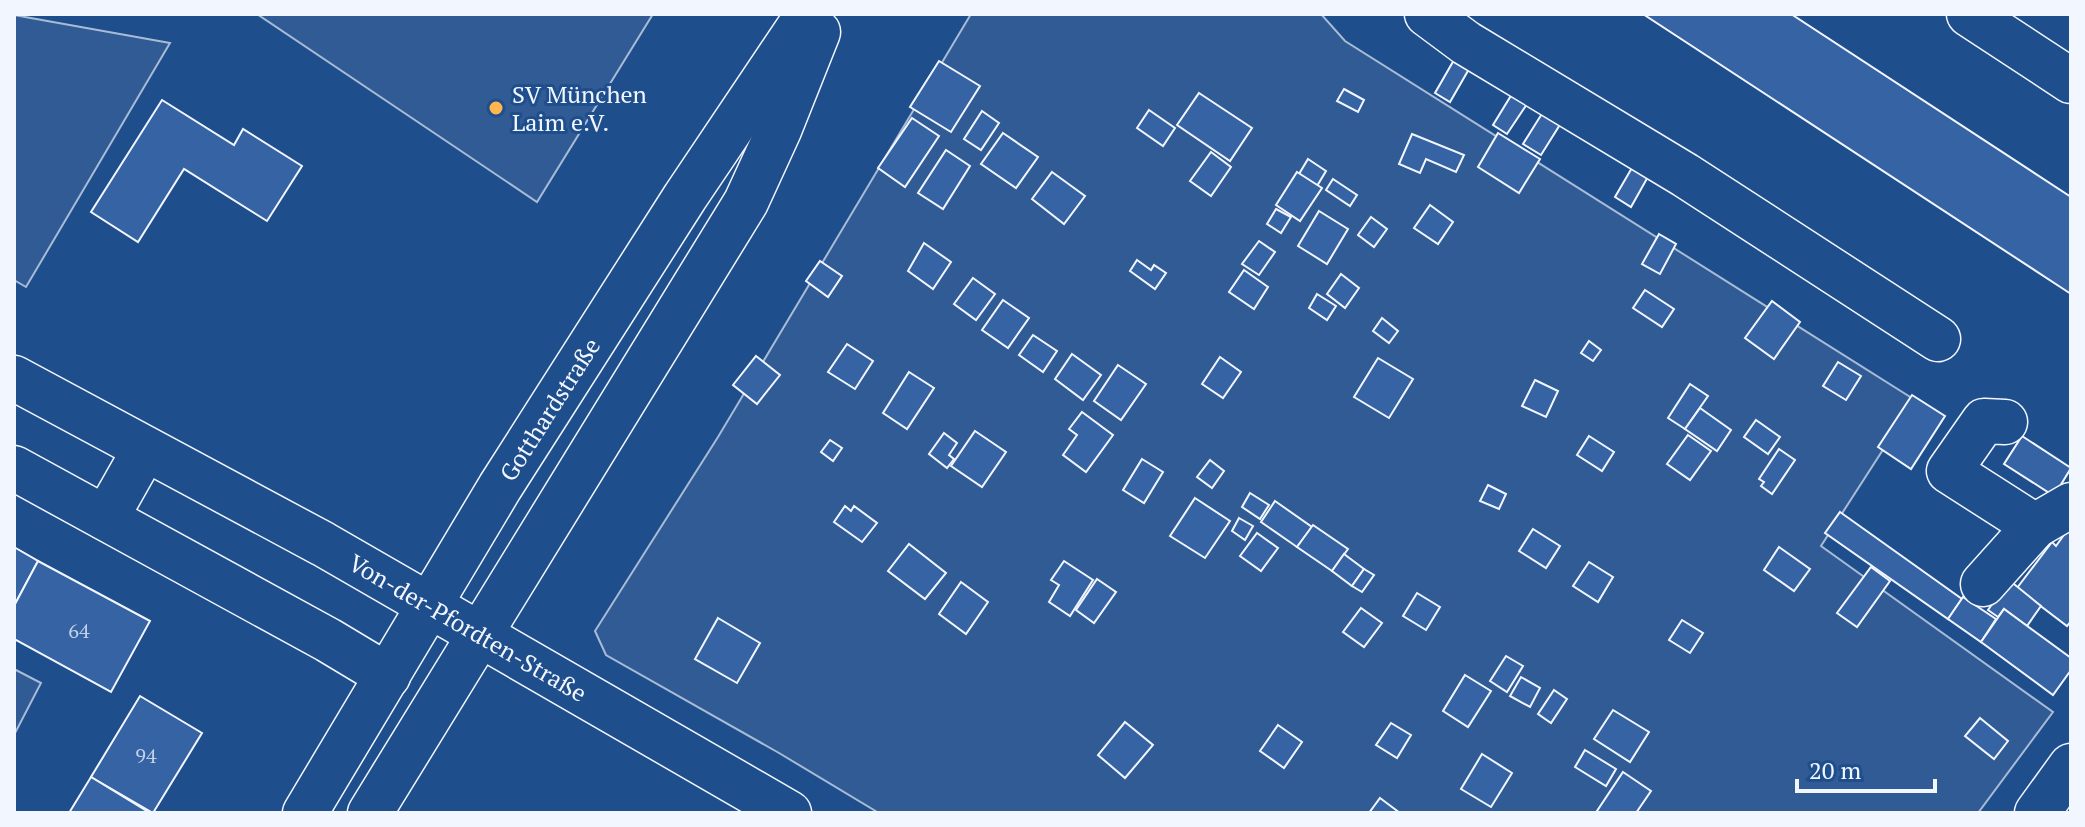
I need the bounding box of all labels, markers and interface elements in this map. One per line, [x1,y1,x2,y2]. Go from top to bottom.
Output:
place label: SV München Laim e.V. [512,78,647,138]
marker: SV München Laim e.V. [487,99,505,117]
street label: Gotthardstraße [492,332,607,487]
street label: Von-der-Pfordten-Straße [343,546,593,709]
house number: 64 [68,617,90,644]
house number: 94 [135,742,157,769]
scale bar [1797,743,1935,793]
text: 20 m [1809,754,1861,786]

